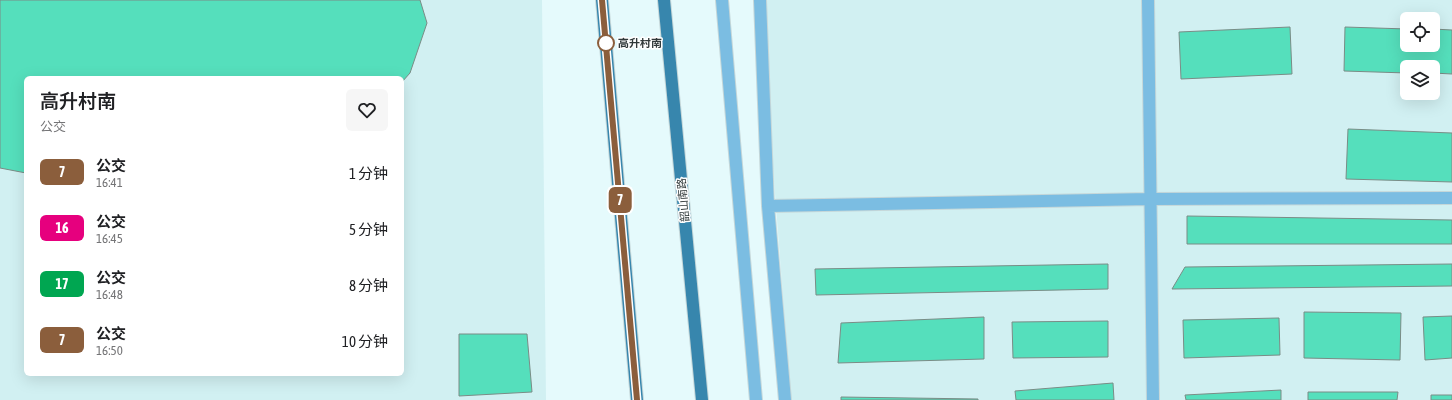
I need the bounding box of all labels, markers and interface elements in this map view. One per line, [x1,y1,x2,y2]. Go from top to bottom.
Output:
map controls [1400,12,1440,100]
button: locate [1400,12,1440,52]
marker: 高升村南 [597,34,615,52]
place label: 高升村南 [618,37,662,49]
button: layers [1400,60,1440,100]
button: heart [346,89,388,131]
text: 高升村南 [40,90,116,112]
text: 公交 [40,119,66,134]
text: 公交 [96,157,126,174]
text: 7 [59,164,65,180]
text: 1 分钟 [349,165,388,182]
text: 16:41 [96,175,123,190]
street label: 韶山南路 [675,178,691,222]
line badge: 7 [607,187,633,213]
text: 7 [617,192,623,208]
text: 公交 [96,213,126,230]
text: 16 [55,220,69,236]
text: 5 分钟 [349,221,388,238]
text: 16:45 [96,231,123,246]
text: 公交 [96,269,126,286]
text: 17 [55,276,69,292]
text: 8 分钟 [349,277,388,294]
text: 16:48 [96,287,123,302]
text: 公交 [96,325,126,342]
text: 7 [59,332,65,348]
text: 10 分钟 [342,333,388,350]
text: 16:50 [96,343,123,358]

